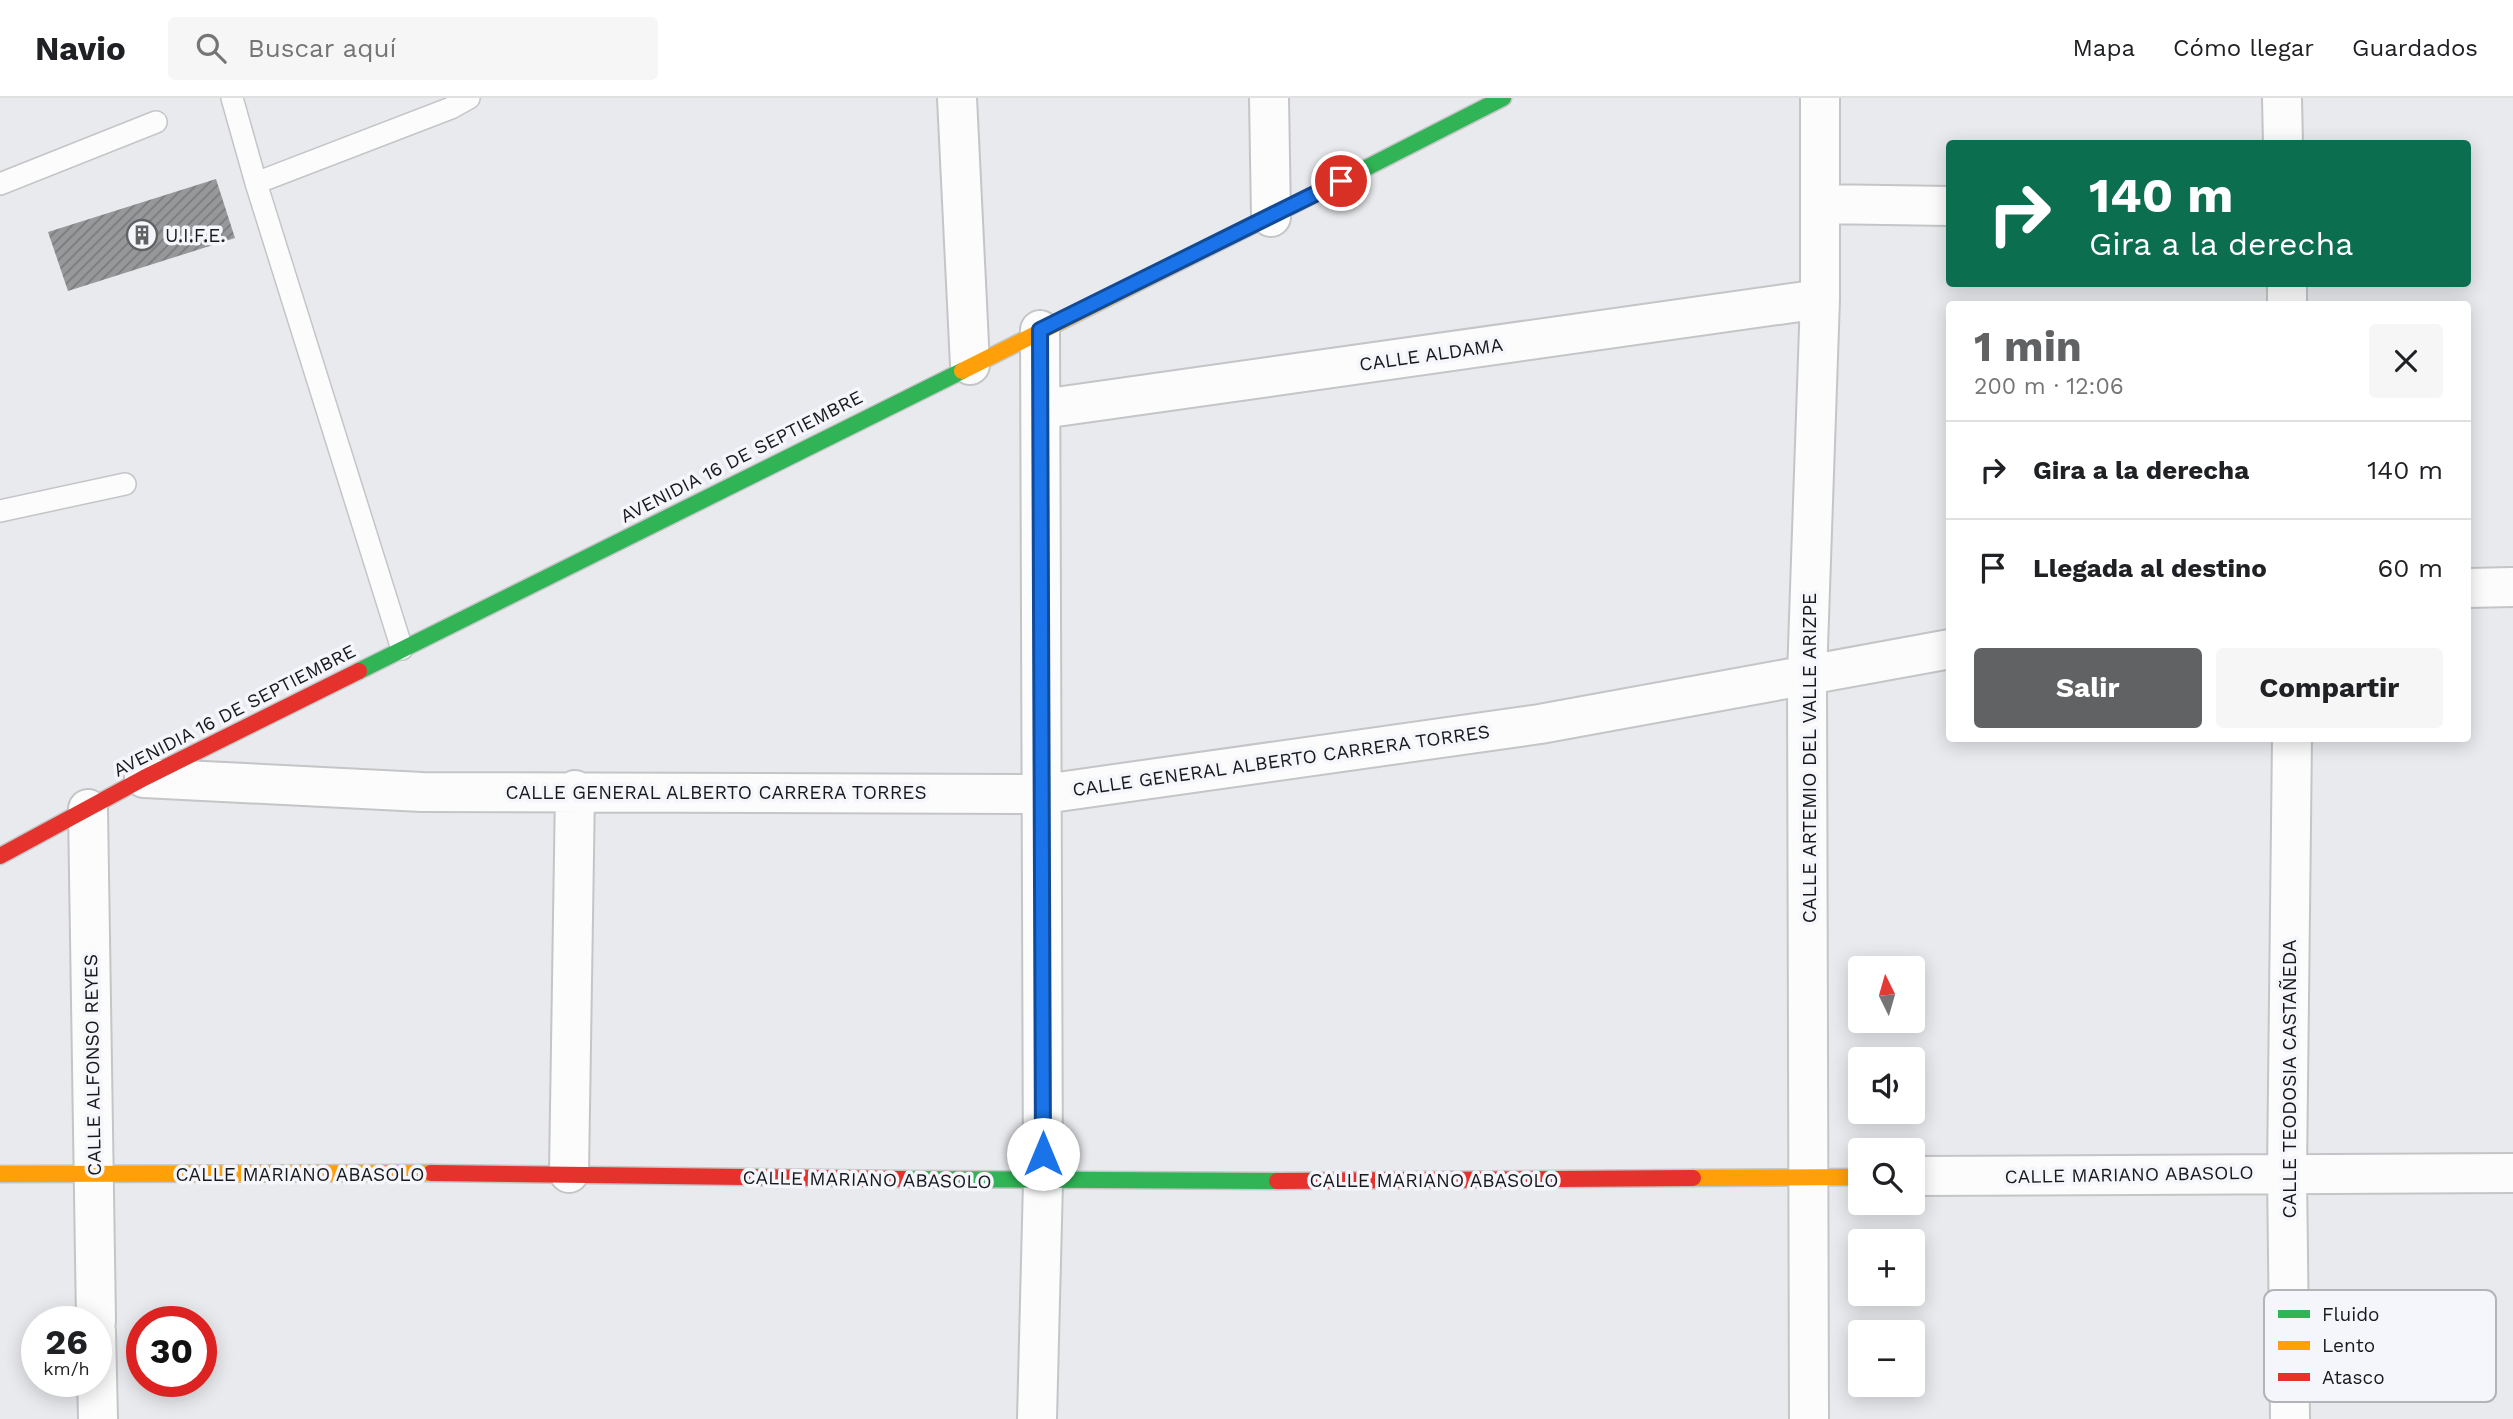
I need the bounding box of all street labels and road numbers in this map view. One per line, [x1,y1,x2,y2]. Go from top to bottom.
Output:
street label: CALLE ALDAMA [1358,333,1505,376]
street label: AVENIDIA 16 DE SEPTIEMBRE [616,385,866,528]
street label: CALLE ARTEMIO DEL VALLE ARIZPE [1798,593,1821,923]
street label: AVENIDIA 16 DE SEPTIEMBRE [109,639,359,782]
street label: CALLE GENERAL ALBERTO CARRERA TORRES [1071,720,1491,801]
street label: CALLE GENERAL ALBERTO CARRERA TORRES [505,781,927,804]
street label: CALLE TEODOSIA CASTAÑEDA [2278,939,2301,1219]
street label: CALLE ALFONSO REYES [79,954,106,1176]
street label: CALLE MARIANO ABASOLO [2004,1161,2254,1188]
street label: CALLE MARIANO ABASOLO [175,1163,425,1186]
street label: CALLE MARIANO ABASOLO [742,1166,992,1193]
street label: CALLE MARIANO ABASOLO [1309,1169,1559,1192]

